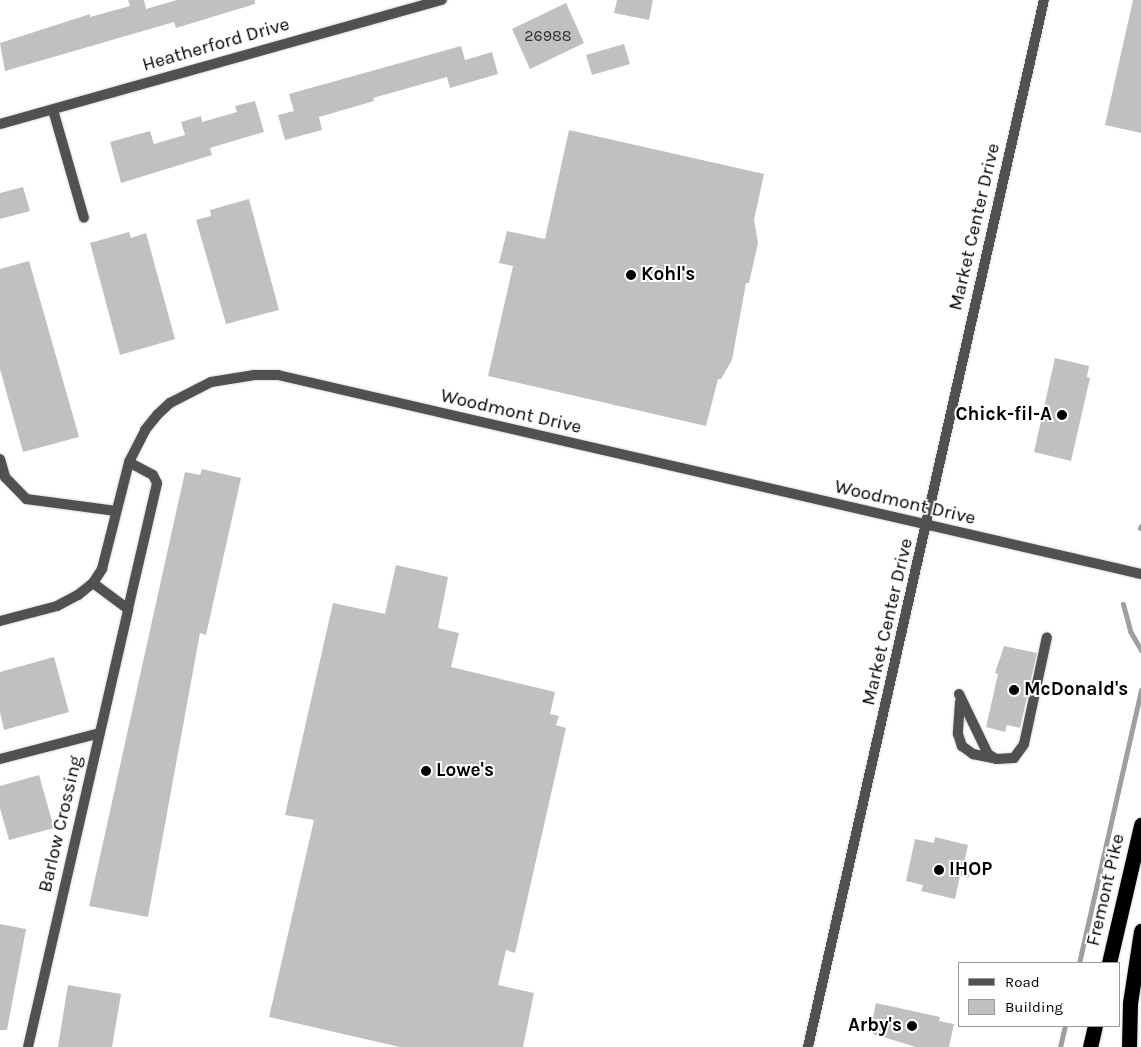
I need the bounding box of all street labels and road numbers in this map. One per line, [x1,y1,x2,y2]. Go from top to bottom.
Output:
street label: Heatherford Drive [140,13,292,77]
street label: Market Center Drive [945,141,1005,313]
street label: Woodmont Drive [438,385,584,439]
street label: Woodmont Drive [832,476,978,530]
street label: Market Center Drive [858,536,918,708]
street label: Barlow Crossing [34,753,88,895]
street label: Fremont Pike [1082,832,1130,948]

